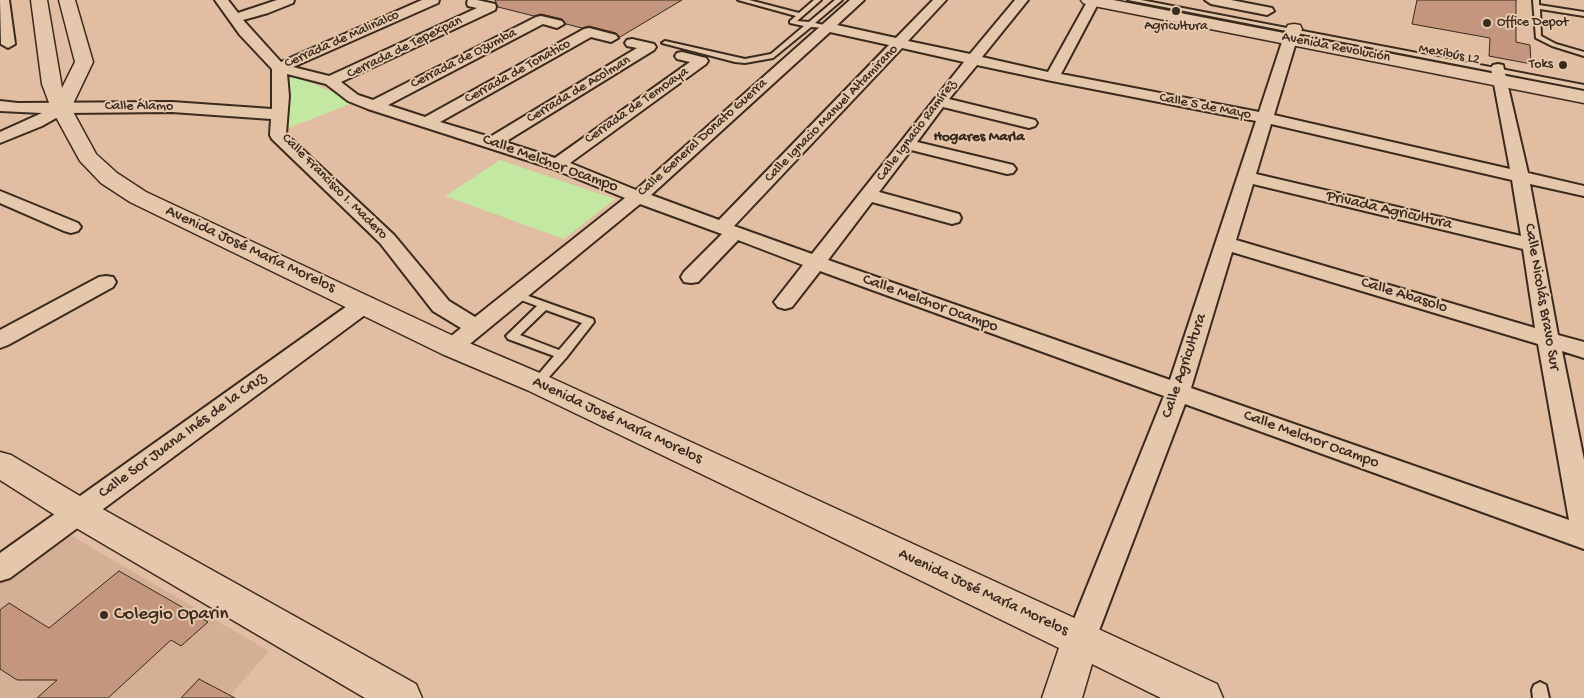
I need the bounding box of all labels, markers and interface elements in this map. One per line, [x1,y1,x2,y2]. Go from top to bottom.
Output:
marker: Agricultura [1170,5,1182,17]
street label: Cerrada de Malinalco [282,7,402,73]
street label: Cerrada de Tepexpan [345,13,465,83]
place label: Office Depot [1497,15,1569,31]
marker: Office Depot [1481,17,1493,29]
place label: Agricultura [1144,19,1208,35]
street label: Cerrada de Ozumba [408,25,520,93]
street label: Avenida Revolución [1280,29,1392,67]
street label: Cerrada de Tonatico [462,36,574,108]
street label: Mexibús L2 [1417,41,1481,69]
street label: Calle Ignacio Manuel Altamirano [762,42,902,186]
street label: Cerrada de Acolman [524,52,634,128]
place label: Toks [1529,57,1553,73]
marker: Toks [1557,59,1569,71]
street label: Cerrada de Temoaya [582,64,692,148]
street label: Calle General Donato Guerra [635,75,771,201]
street label: Calle Ignacio Ramírez [873,77,961,185]
street label: Calle 5 de Mayo [1158,90,1252,124]
street label: Calle Álamo [105,99,173,115]
district label: Hogares Marla [933,129,1025,147]
street label: Calle Francisco I. Madero [277,130,391,244]
street label: Calle Melchor Ocampo [480,131,620,197]
street label: Privada Agricultura [1324,187,1454,235]
street label: Avenida José María Morelos [162,202,338,298]
street label: Calle Nicolás Bravo Sur [1519,222,1563,372]
street label: Calle Melchor Ocampo [860,271,1000,337]
street label: Calle Abasolo [1358,274,1450,318]
street label: Calle Agricultura [1158,311,1212,421]
street label: Calle Sor Juana Inés de la Cruz [95,369,271,503]
street label: Avenida José María Morelos [529,373,705,469]
street label: Calle Melchor Ocampo [1241,407,1381,473]
street label: Avenida José María Morelos [895,545,1071,641]
place label: Colegio Oparin [114,604,229,626]
marker: Colegio Oparin [98,609,110,621]

